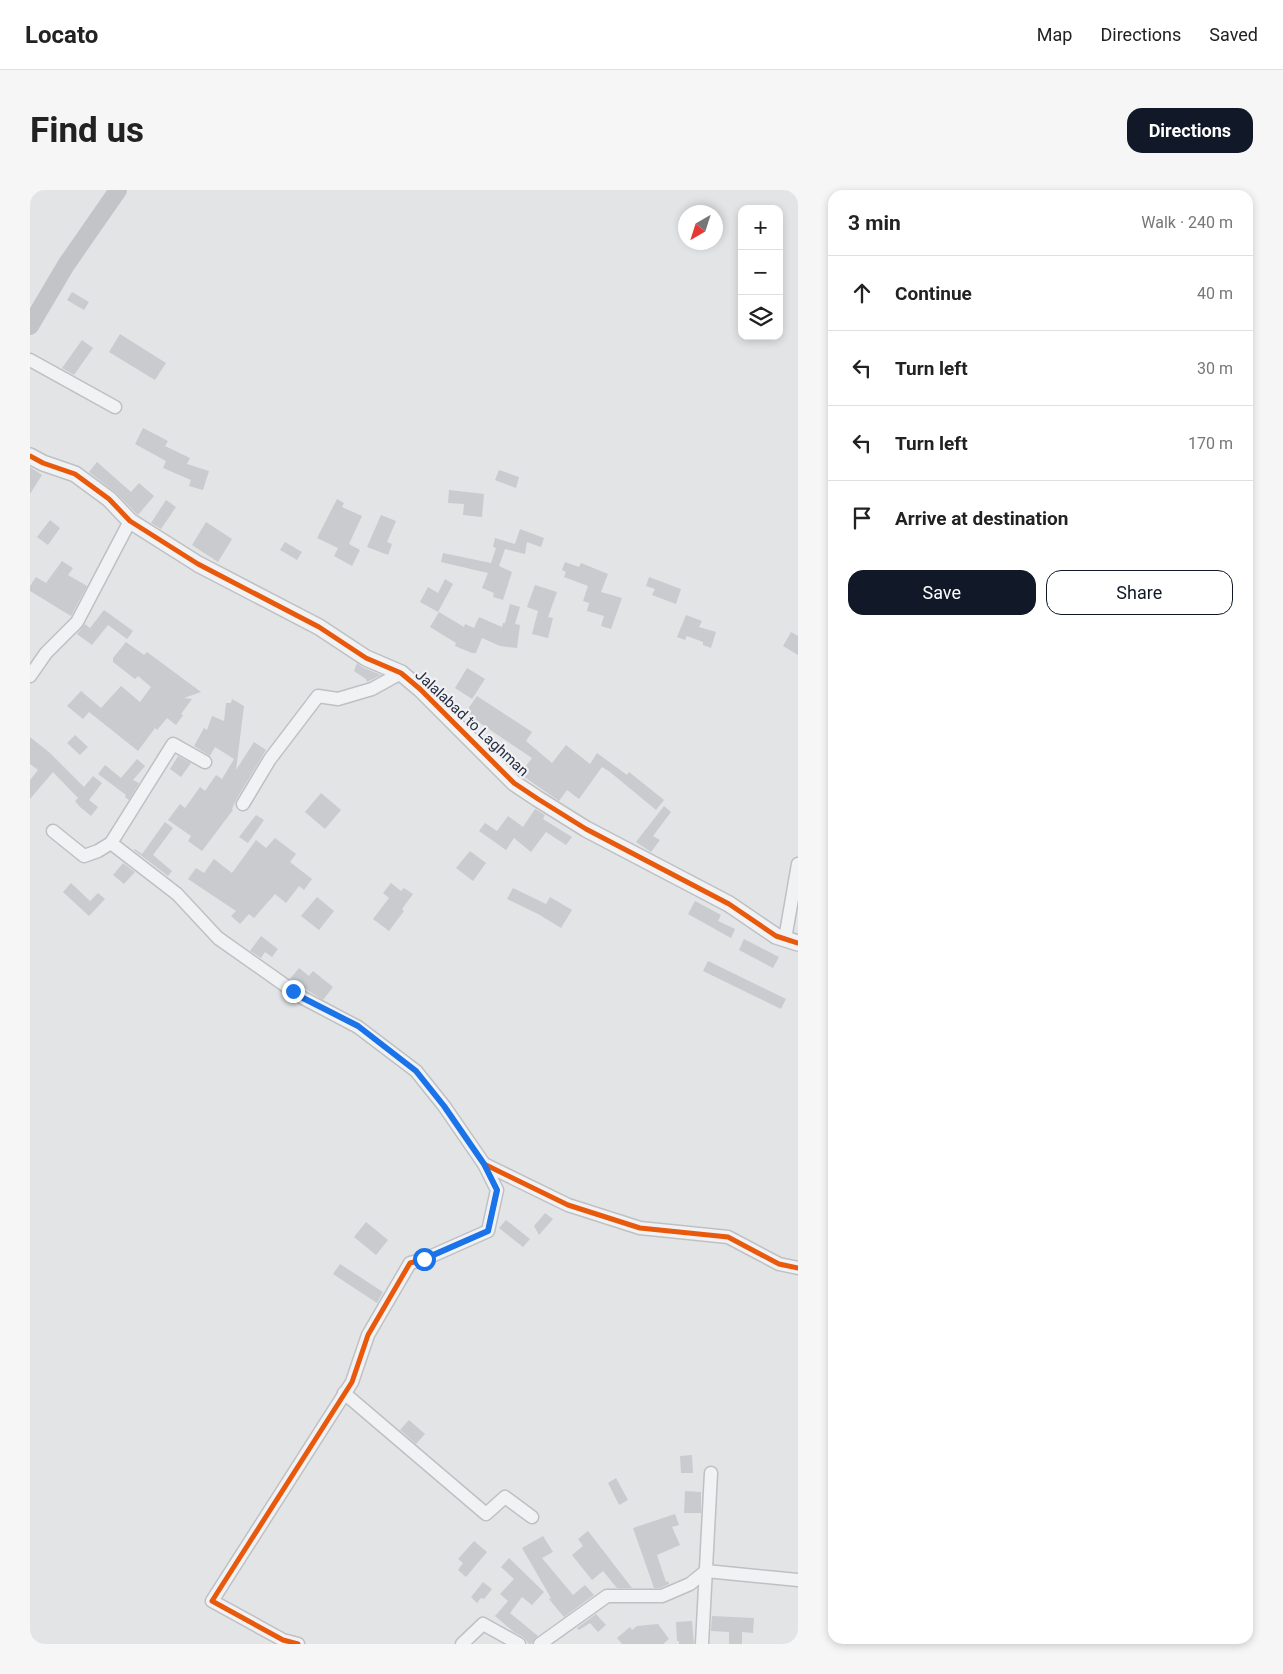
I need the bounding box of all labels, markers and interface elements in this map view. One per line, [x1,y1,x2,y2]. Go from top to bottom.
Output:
text: Locato [25,21,98,49]
text: Map [1037,24,1072,45]
text: Directions [1100,24,1181,45]
text: Saved [1209,24,1258,45]
button: Directions [1127,108,1253,153]
text: Find us [30,110,144,151]
north arrow [678,205,723,250]
map controls [738,205,783,340]
button: + [738,205,783,250]
text: 3 min [848,211,901,235]
text: Walk · 240 m [1141,213,1233,232]
button: − [738,250,783,295]
icon: ahead [848,279,876,307]
text: Continue [895,282,972,305]
text: 40 m [1197,284,1233,303]
button: layers [738,295,783,340]
icon: left [848,354,876,382]
text: Turn left [895,357,968,380]
text: 30 m [1197,359,1233,378]
icon: left [848,429,876,457]
text: Turn left [895,432,968,455]
text: 170 m [1188,434,1233,453]
icon: arrive [848,504,876,532]
text: Arrive at destination [895,507,1068,530]
button: Save [848,570,1036,615]
button: Share [1046,570,1233,615]
street label: Jalalabad to Laghman [412,666,532,780]
route end [282,980,305,1003]
route start [413,1248,436,1271]

